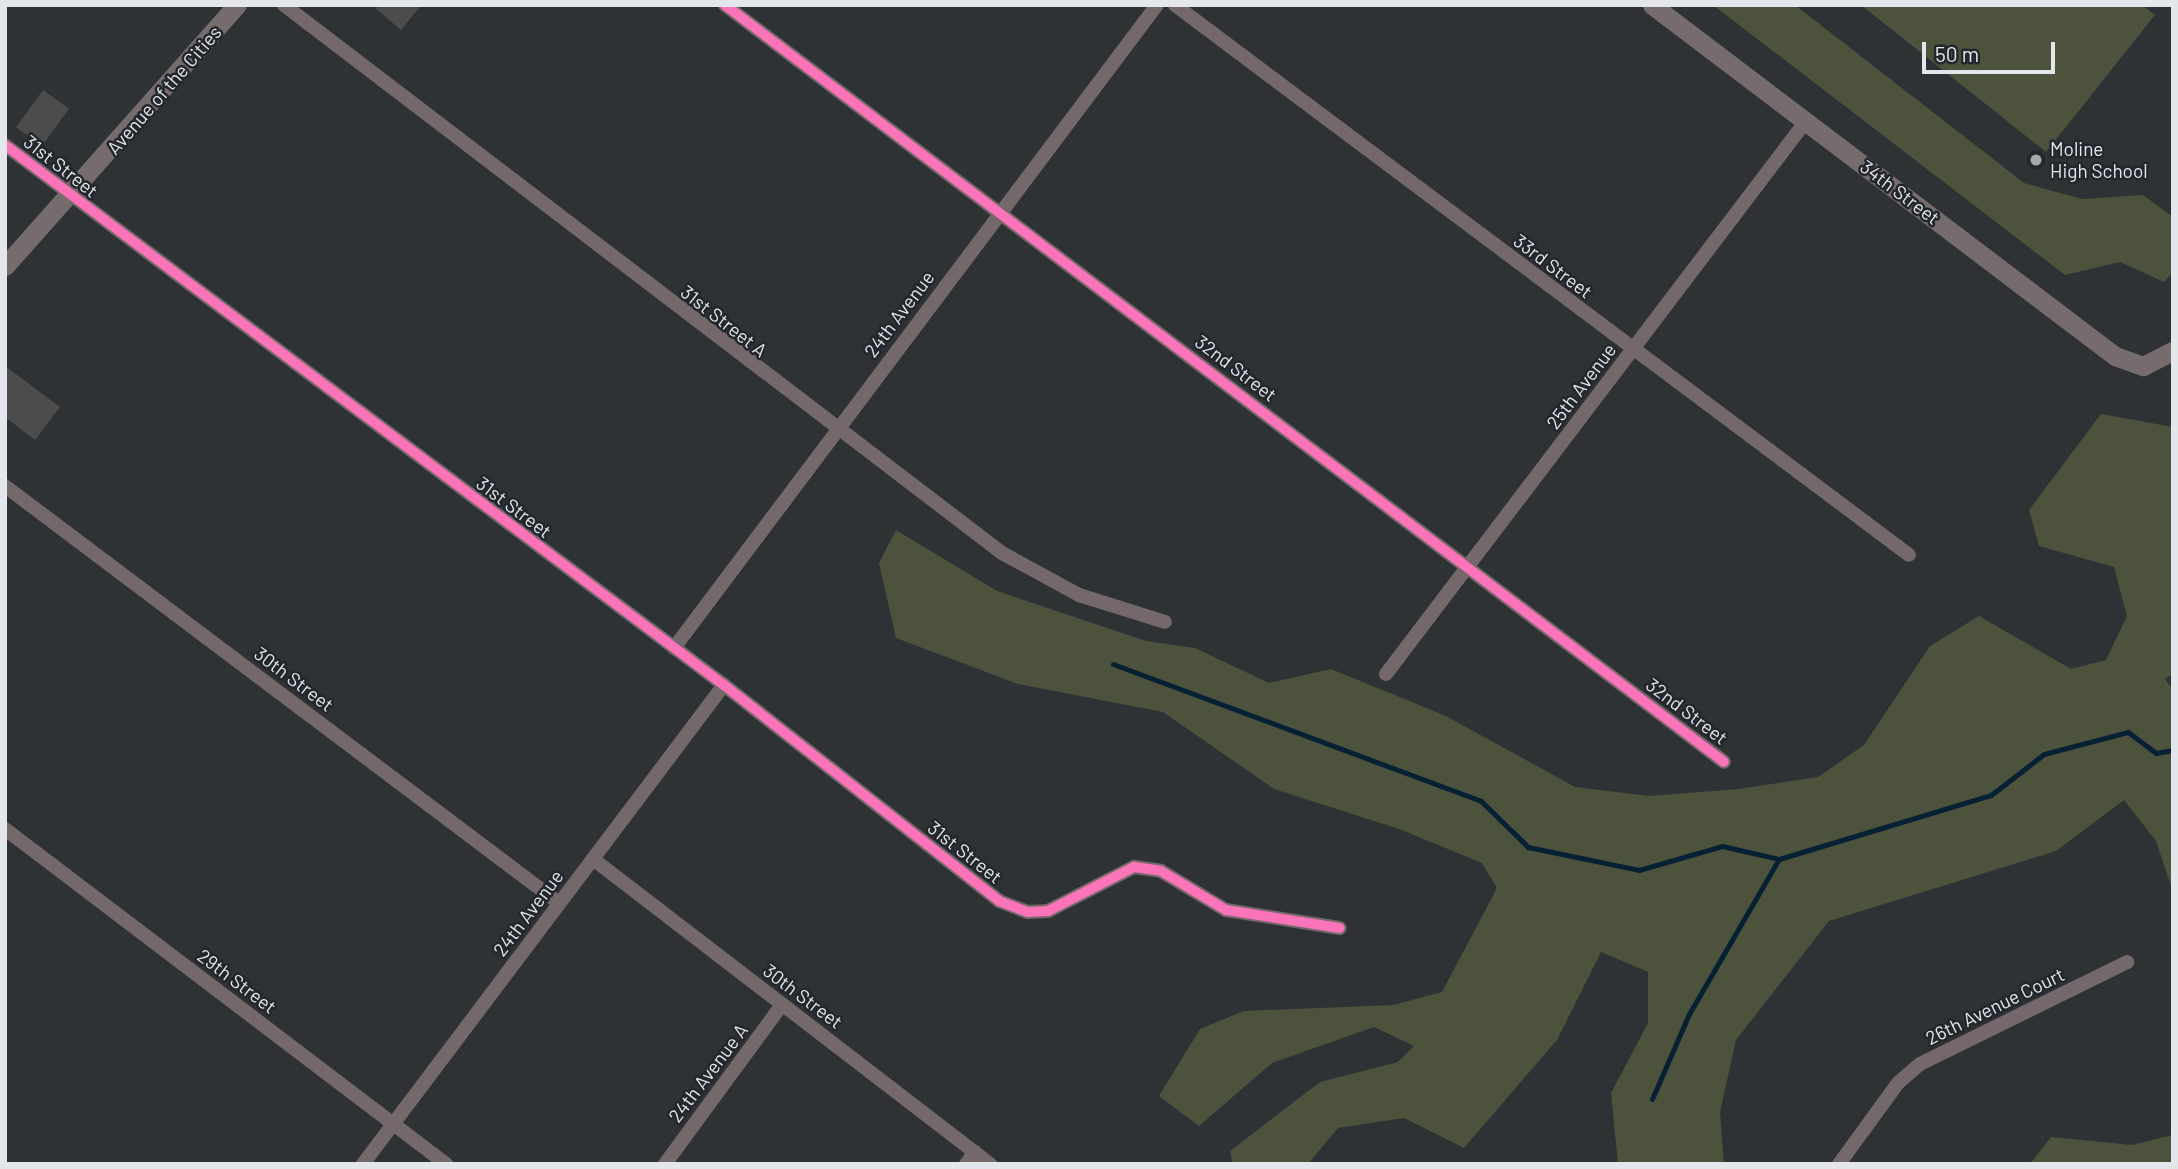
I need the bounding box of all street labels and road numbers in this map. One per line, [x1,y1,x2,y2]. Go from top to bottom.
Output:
street label: Avenue of the Cities [102,21,226,159]
street label: 31st Street [19,130,103,202]
street label: 34th Street [1856,155,1944,229]
street label: 33rd Street [1509,229,1597,303]
street label: 24th Avenue [859,266,939,362]
street label: 31st Street A [676,280,772,362]
street label: 32nd Street [1191,330,1281,406]
street label: 25th Avenue [1541,339,1621,433]
street label: 31st Street [472,471,556,543]
street label: 30th Street [250,642,338,716]
street label: 32nd Street [1642,673,1732,749]
street label: 31st Street [923,816,1007,888]
street label: 24th Avenue [488,865,568,961]
street label: 29th Street [193,944,281,1018]
street label: 30th Street [759,959,847,1033]
street label: 26th Avenue Court [1922,963,2068,1049]
street label: 24th Avenue A [664,1019,752,1127]

